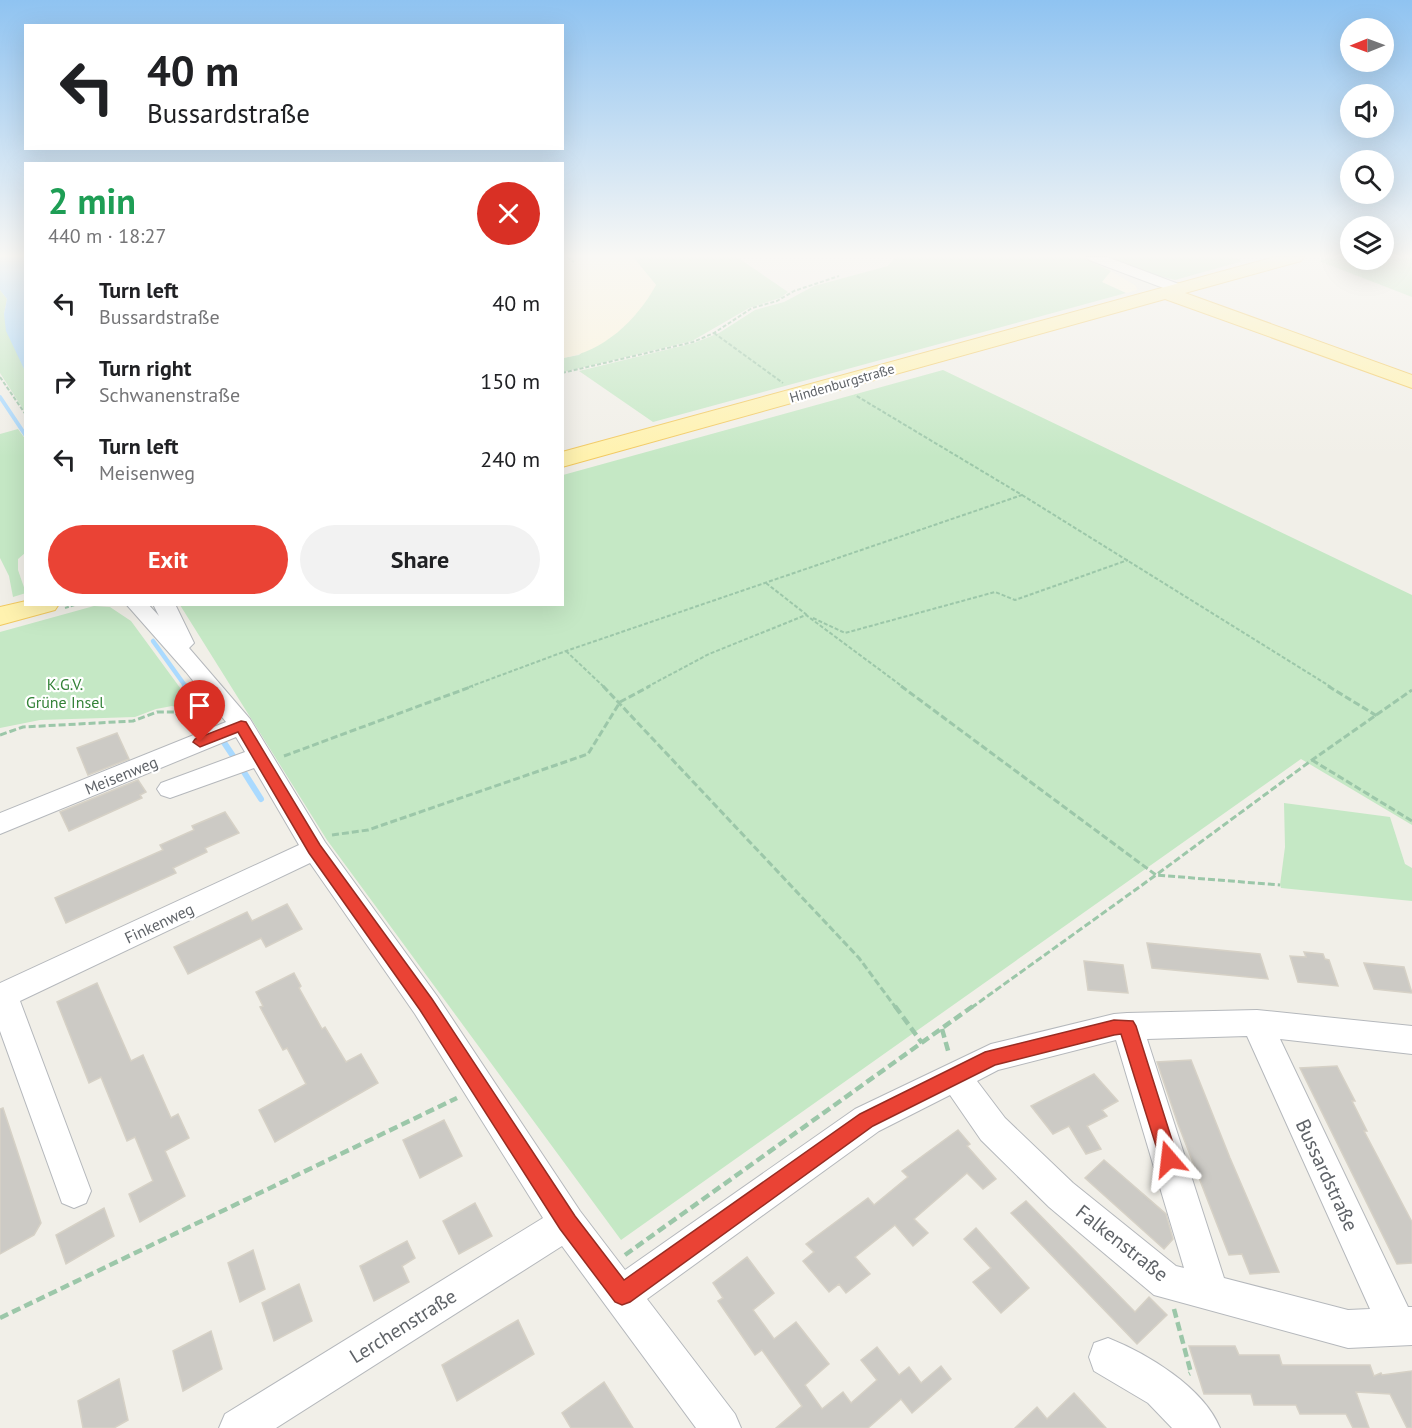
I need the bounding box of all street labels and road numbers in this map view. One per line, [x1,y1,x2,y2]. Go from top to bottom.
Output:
street label: Hindenburgstraße [787,359,897,407]
street label: Meisenweg [82,751,160,799]
street label: Finkenweg [121,898,197,948]
street label: Bussardstraße [1290,1115,1364,1235]
street label: Falkenstraße [1070,1199,1174,1287]
street label: Lerchenstraße [345,1283,461,1369]

